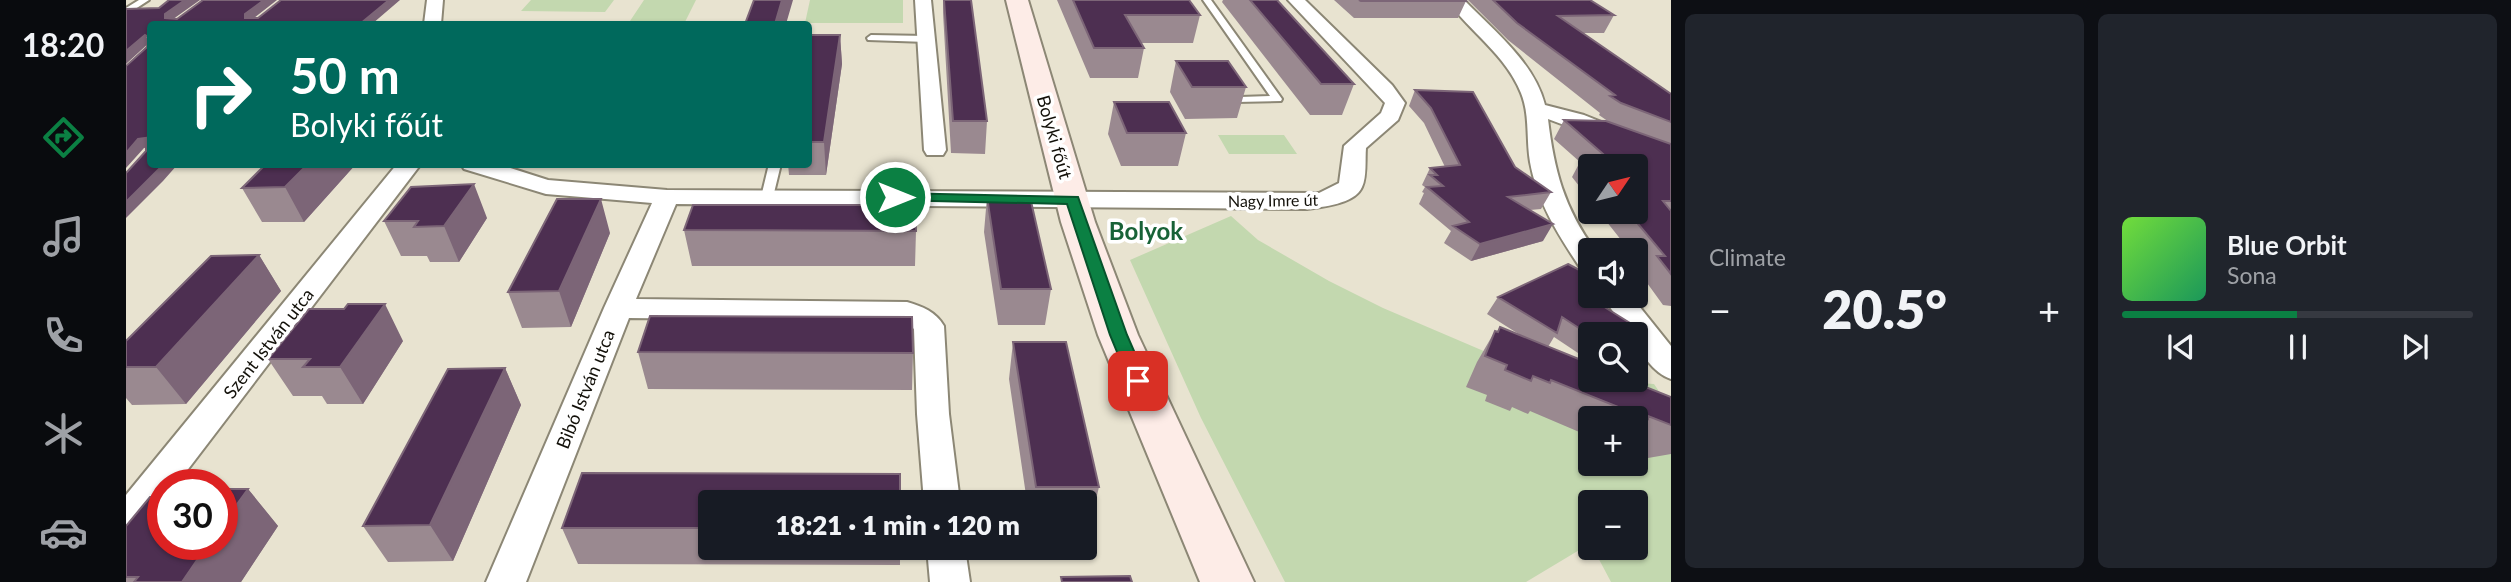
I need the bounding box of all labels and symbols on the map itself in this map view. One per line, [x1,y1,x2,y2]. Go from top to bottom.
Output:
street label: Bolyki főút [1033,93,1078,182]
north arrow [1578,154,1648,224]
position arrow [858,160,932,234]
street label: Nagy Imre út [1228,190,1319,210]
district label: Bolyok [1109,216,1183,245]
street label: Szent István utca [218,284,318,402]
street label: Bibó István utca [551,326,619,452]
pin [1108,351,1168,411]
speed limit sign: 30 [147,469,238,560]

